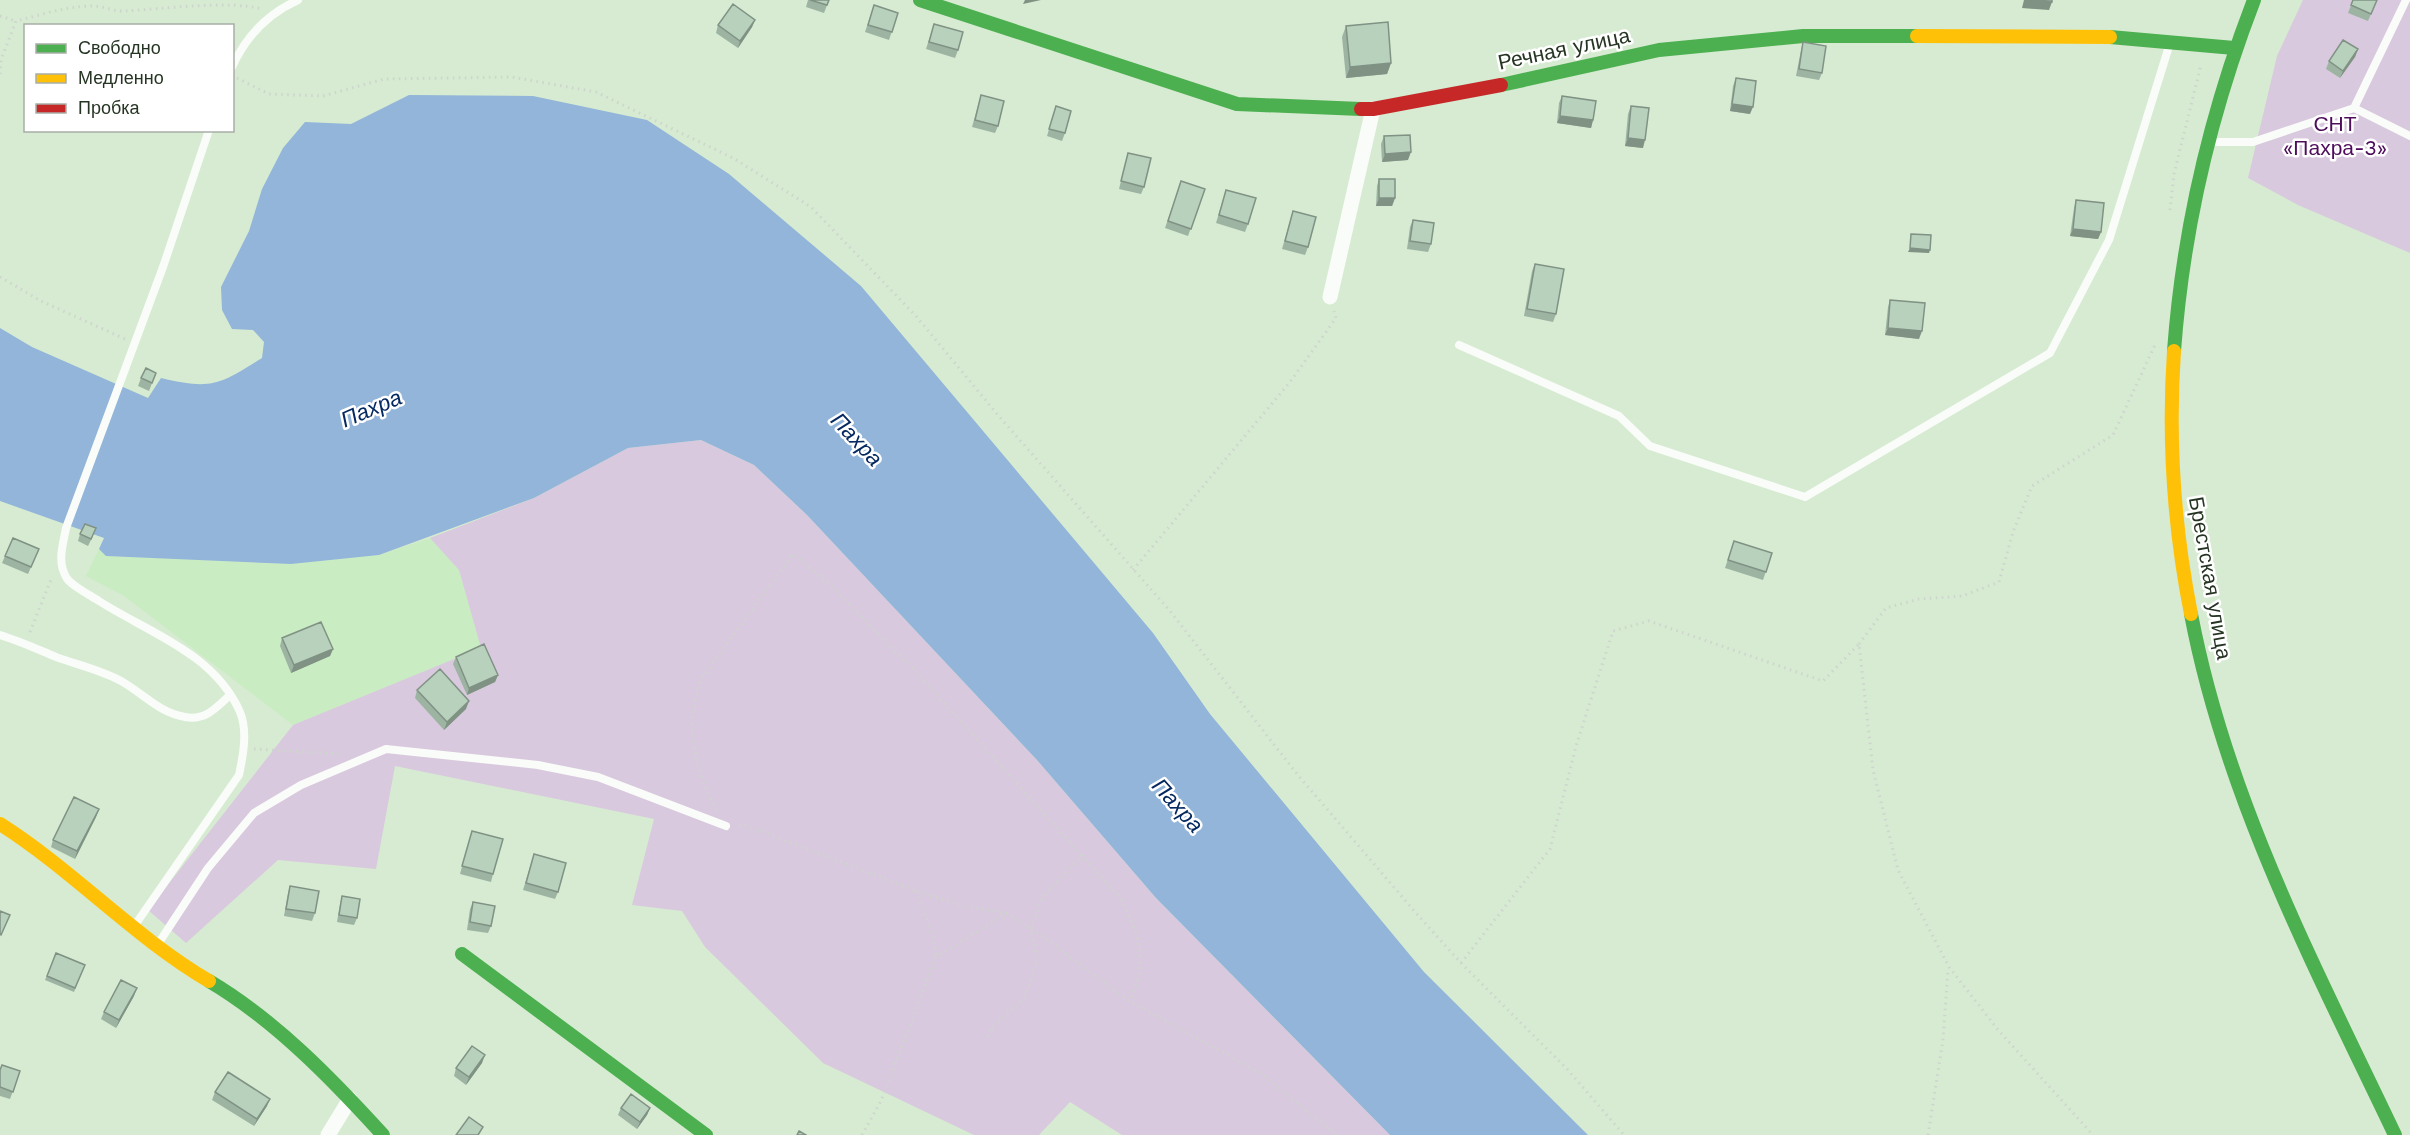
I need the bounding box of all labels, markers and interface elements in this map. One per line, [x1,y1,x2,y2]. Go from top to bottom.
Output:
street label: Речная улица [1495,22,1633,75]
legend [24,24,234,132]
text: Свободно [78,37,161,58]
text: Медленно [78,67,164,88]
text: Пробка [78,97,141,118]
park label: СНТ «Пахра-3» [2283,111,2387,160]
water label: Пахра [337,385,405,432]
water label: Пахра [826,408,887,471]
street label: Брестская улица [2184,494,2237,662]
water label: Пахра [1147,773,1208,837]

